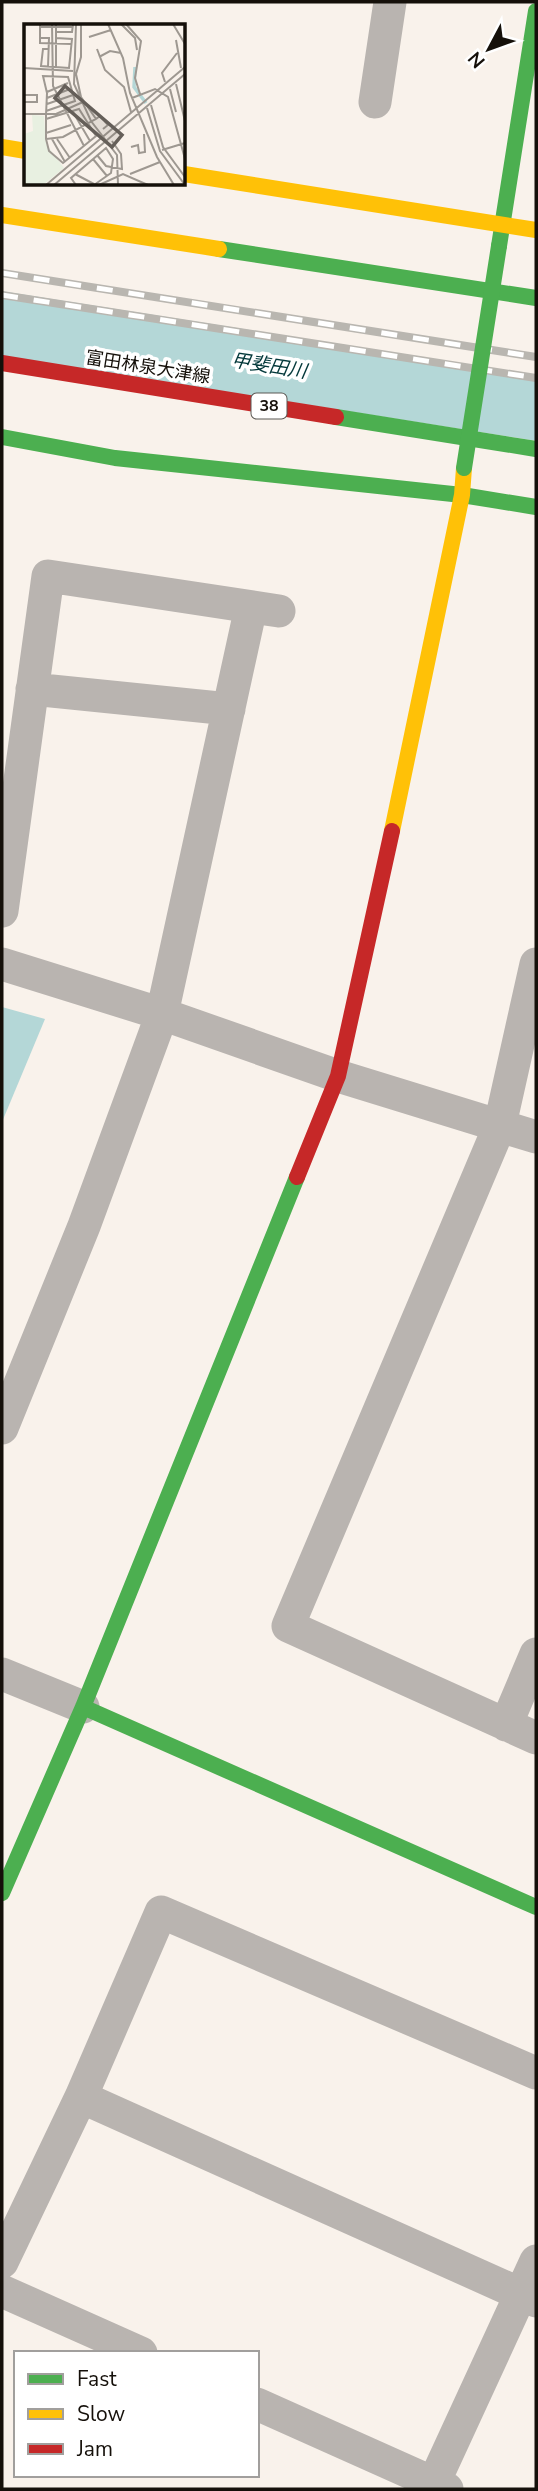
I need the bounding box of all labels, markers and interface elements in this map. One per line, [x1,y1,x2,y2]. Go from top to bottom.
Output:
north arrow [454,14,524,84]
inset map [24,24,186,186]
text: N [462,46,491,73]
street label: 富田林泉大津線 [84,345,212,389]
water label: 甲斐田川 [229,347,311,385]
road number: 38 [252,394,286,418]
legend [14,2351,259,2477]
text: Fast [77,2365,117,2393]
text: Slow [77,2400,126,2428]
text: Jam [76,2435,113,2463]

